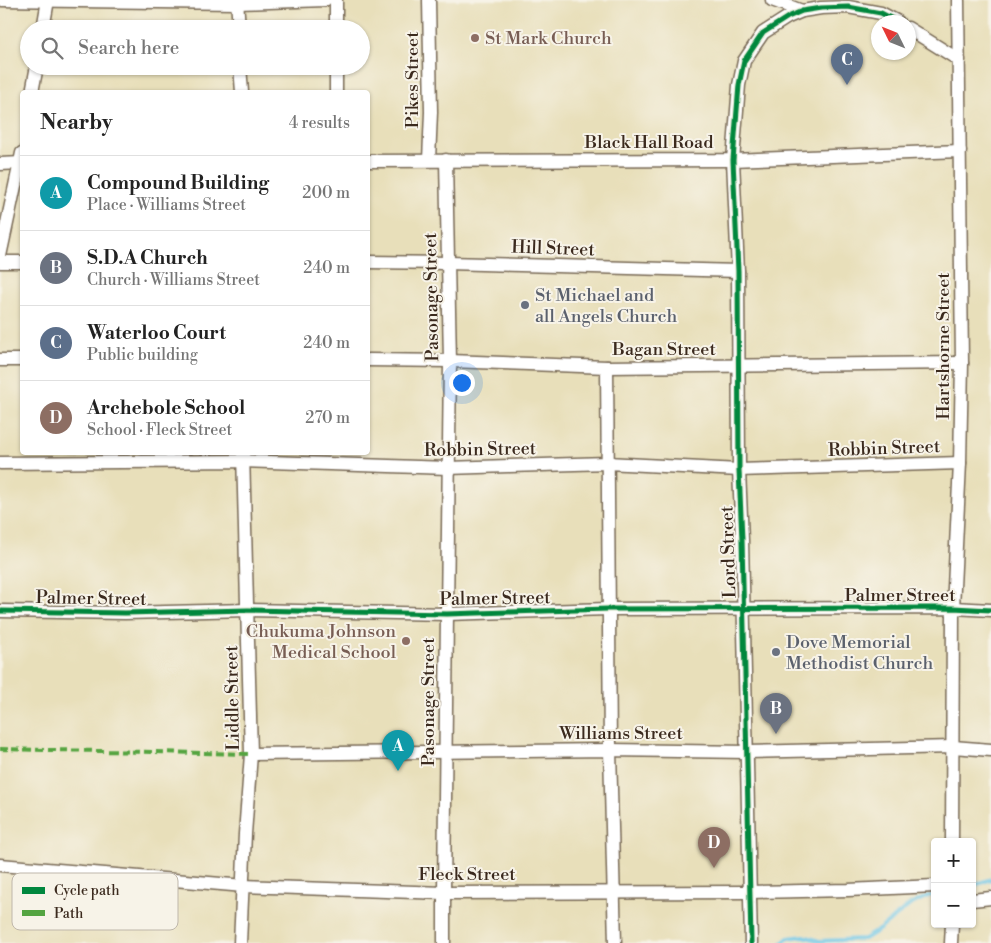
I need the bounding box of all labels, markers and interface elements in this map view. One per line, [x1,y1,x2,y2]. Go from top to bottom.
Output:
north arrow [871,15,916,60]
search box [20,20,370,75]
place label: St Mark Church [485,27,612,50]
street label: Pikes Street [401,31,424,129]
marker: St Mark Church [469,32,481,44]
icon: search [38,34,66,62]
text: Search here [78,36,179,60]
pin: C [831,44,863,85]
text: Nearby [40,110,113,136]
text: 4 results [289,113,350,133]
street label: Black Hall Road [584,131,714,154]
text: Compound Building [87,171,269,195]
text: A [50,183,62,203]
text: 200 m [302,183,350,203]
text: Place · Williams Street [87,195,246,215]
street label: Pasonage Street [419,232,444,362]
street label: Hill Street [511,236,596,261]
text: S.D.A Church [87,246,208,270]
text: B [50,258,62,278]
text: 240 m [303,258,350,278]
text: Church · Williams Street [87,270,260,290]
street label: Hartshorne Street [932,272,955,420]
place label: St Michael and all Angels Church [535,284,678,328]
marker: St Michael and all Angels Church [519,299,531,311]
text: Waterloo Court [87,321,226,345]
text: C [50,333,62,353]
text: 240 m [303,333,350,353]
street label: Bagan Street [611,338,716,361]
text: Public building [87,345,198,365]
your location [449,370,475,396]
text: Archebole School [87,396,245,420]
text: D [50,408,62,428]
text: 270 m [305,408,350,428]
text: School · Fleck Street [87,420,232,440]
street label: Robbin Street [828,435,941,462]
street label: Robbin Street [424,437,537,462]
street label: Lord Street [715,505,742,599]
street label: Palmer Street [844,584,956,607]
street label: Palmer Street [35,586,147,611]
street label: Palmer Street [439,586,551,611]
place label: Chukuma Johnson Medical School [246,620,397,664]
place label: Dove Memorial Methodist Church [786,631,934,675]
marker: Chukuma Johnson Medical School [400,635,412,647]
street label: Pasonage Street [417,637,440,767]
street label: Liddle Street [220,645,245,751]
marker: Dove Memorial Methodist Church [770,646,782,658]
pin: B [760,693,792,734]
street label: Williams Street [558,722,683,745]
pin: A [382,730,414,771]
pin: D [698,827,730,868]
map controls [931,838,976,928]
button: + [931,838,976,883]
street label: Fleck Street [418,863,516,886]
legend [12,873,178,930]
text: Cycle path [54,882,120,900]
button: − [931,883,976,928]
text: Path [54,905,84,923]

